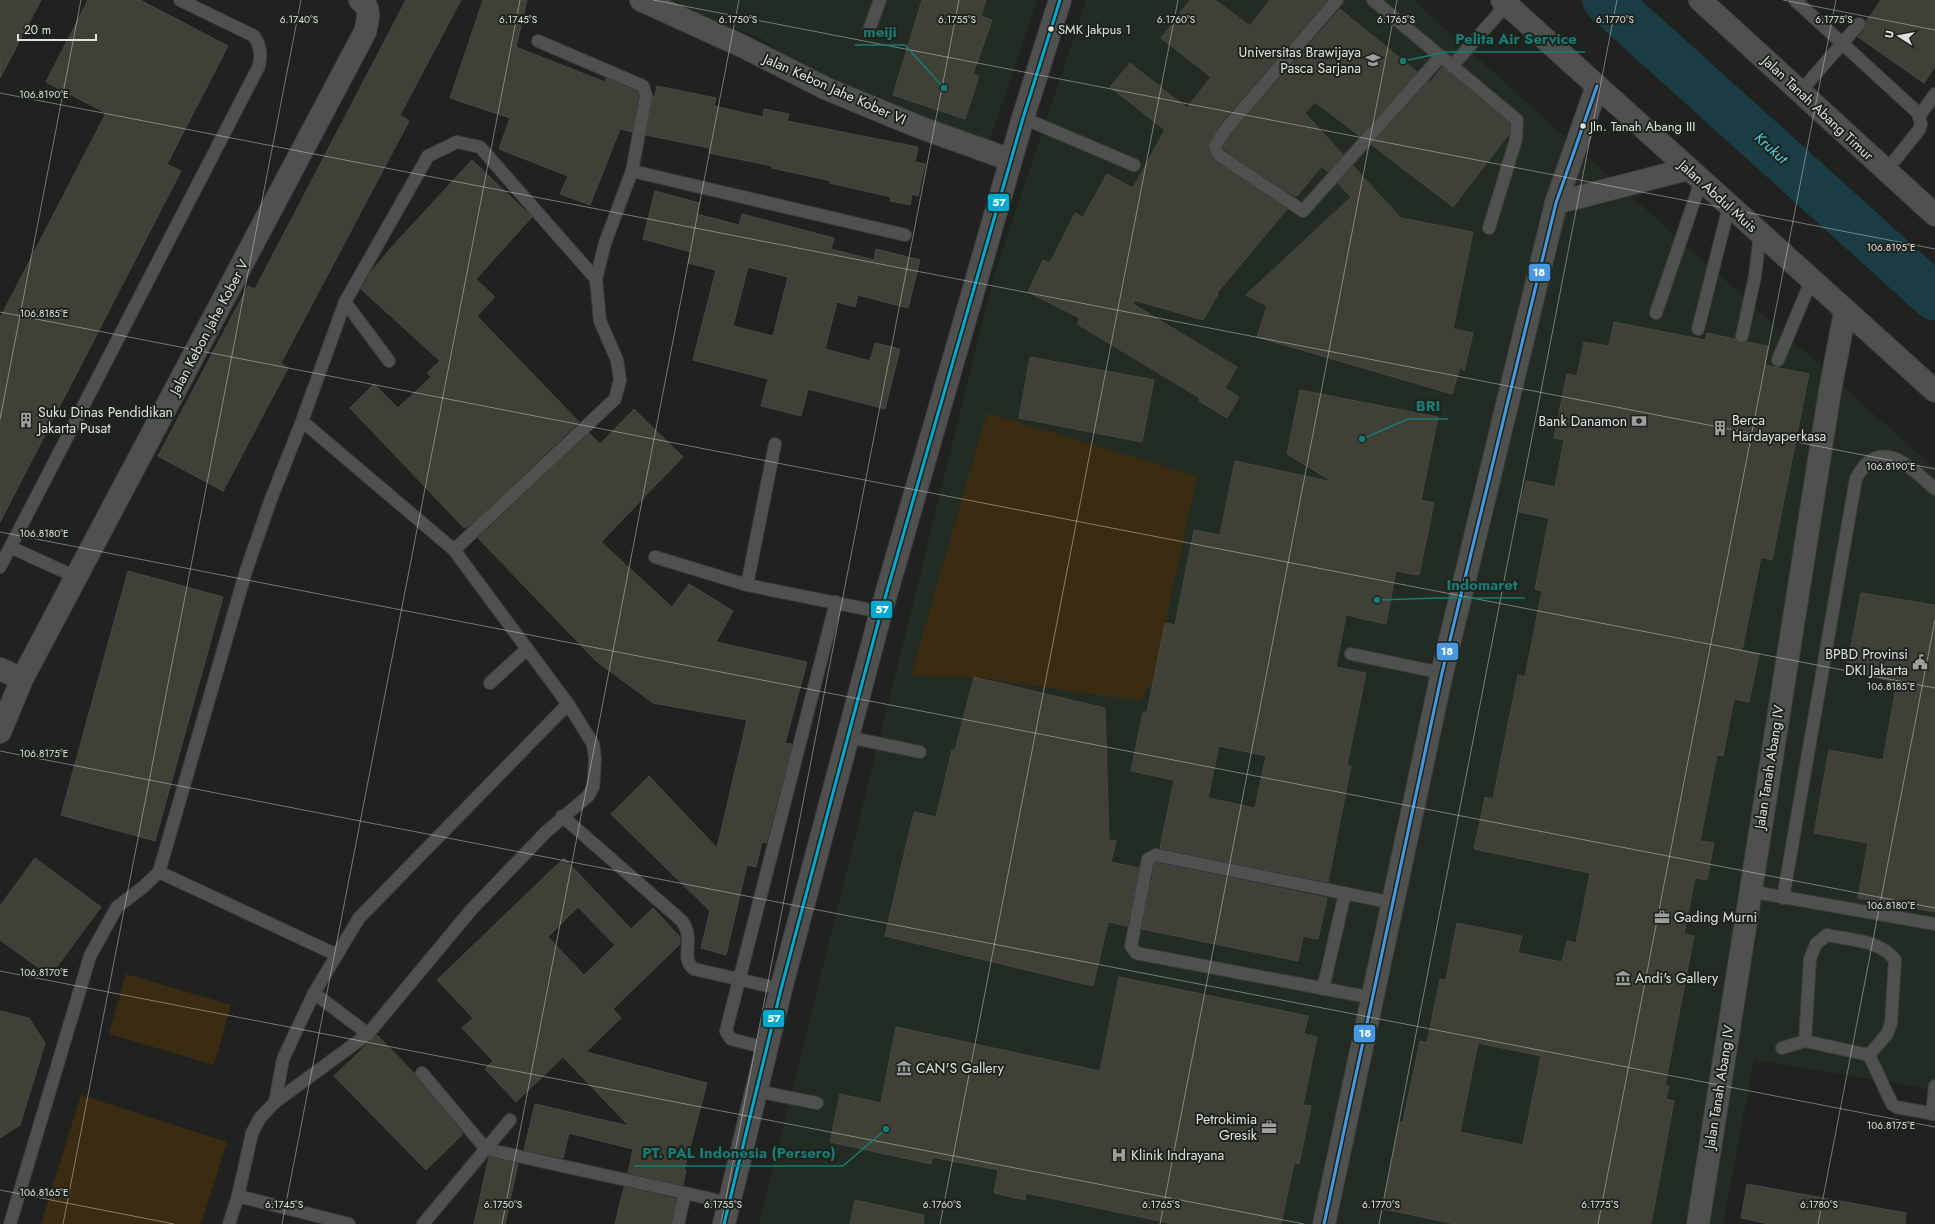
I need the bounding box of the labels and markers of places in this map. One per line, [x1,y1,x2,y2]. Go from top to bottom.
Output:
callout: meiji [855,18,905,45]
place label: SMK Jakpus 1 [1058,20,1131,39]
marker: SMK Jakpus 1 [1046,24,1056,34]
callout: Pelita Air Service [1447,25,1585,52]
place label: Universitas Brawijaya Pasca Sarjana [1239,42,1361,78]
school or university icon: Universitas Brawijaya Pasca Sarjana [1364,51,1382,69]
place label: Jln. Tanah Abang III [1588,117,1695,136]
marker: Jln. Tanah Abang III [1578,121,1588,131]
callout: BRI [1408,392,1448,419]
place label: Suku Dinas Pendidikan Jakarta Pusat [36,402,173,438]
place label: Berca Hardayaperkasa [1732,410,1826,446]
building icon: Suku Dinas Pendidikan Jakarta Pusat [17,411,35,429]
place label: Bank Danamon [1538,411,1627,431]
bank icon: Bank Danamon [1630,412,1648,430]
building icon: Berca Hardayaperkasa [1711,419,1729,437]
callout: Indomaret [1438,571,1525,598]
place label: BPBD Provinsi DKI Jakarta [1825,644,1908,680]
public building icon: BPBD Provinsi DKI Jakarta [1911,653,1929,671]
place label: Gading Murni [1674,907,1757,927]
office icon: Gading Murni [1653,908,1671,926]
place label: Andi's Gallery [1635,968,1719,988]
museum icon: Andi's Gallery [1614,969,1632,987]
place label: CAN'S Gallery [916,1058,1005,1078]
museum icon: CAN'S Gallery [895,1059,913,1077]
place label: Petrokimia Gresik [1196,1109,1258,1145]
office icon: Petrokimia Gresik [1260,1118,1278,1136]
callout: PT. PAL Indonesia (Persero) [634,1139,843,1166]
place label: Klinik Indrayana [1131,1145,1224,1165]
hospital icon: Klinik Indrayana [1110,1146,1128,1164]

